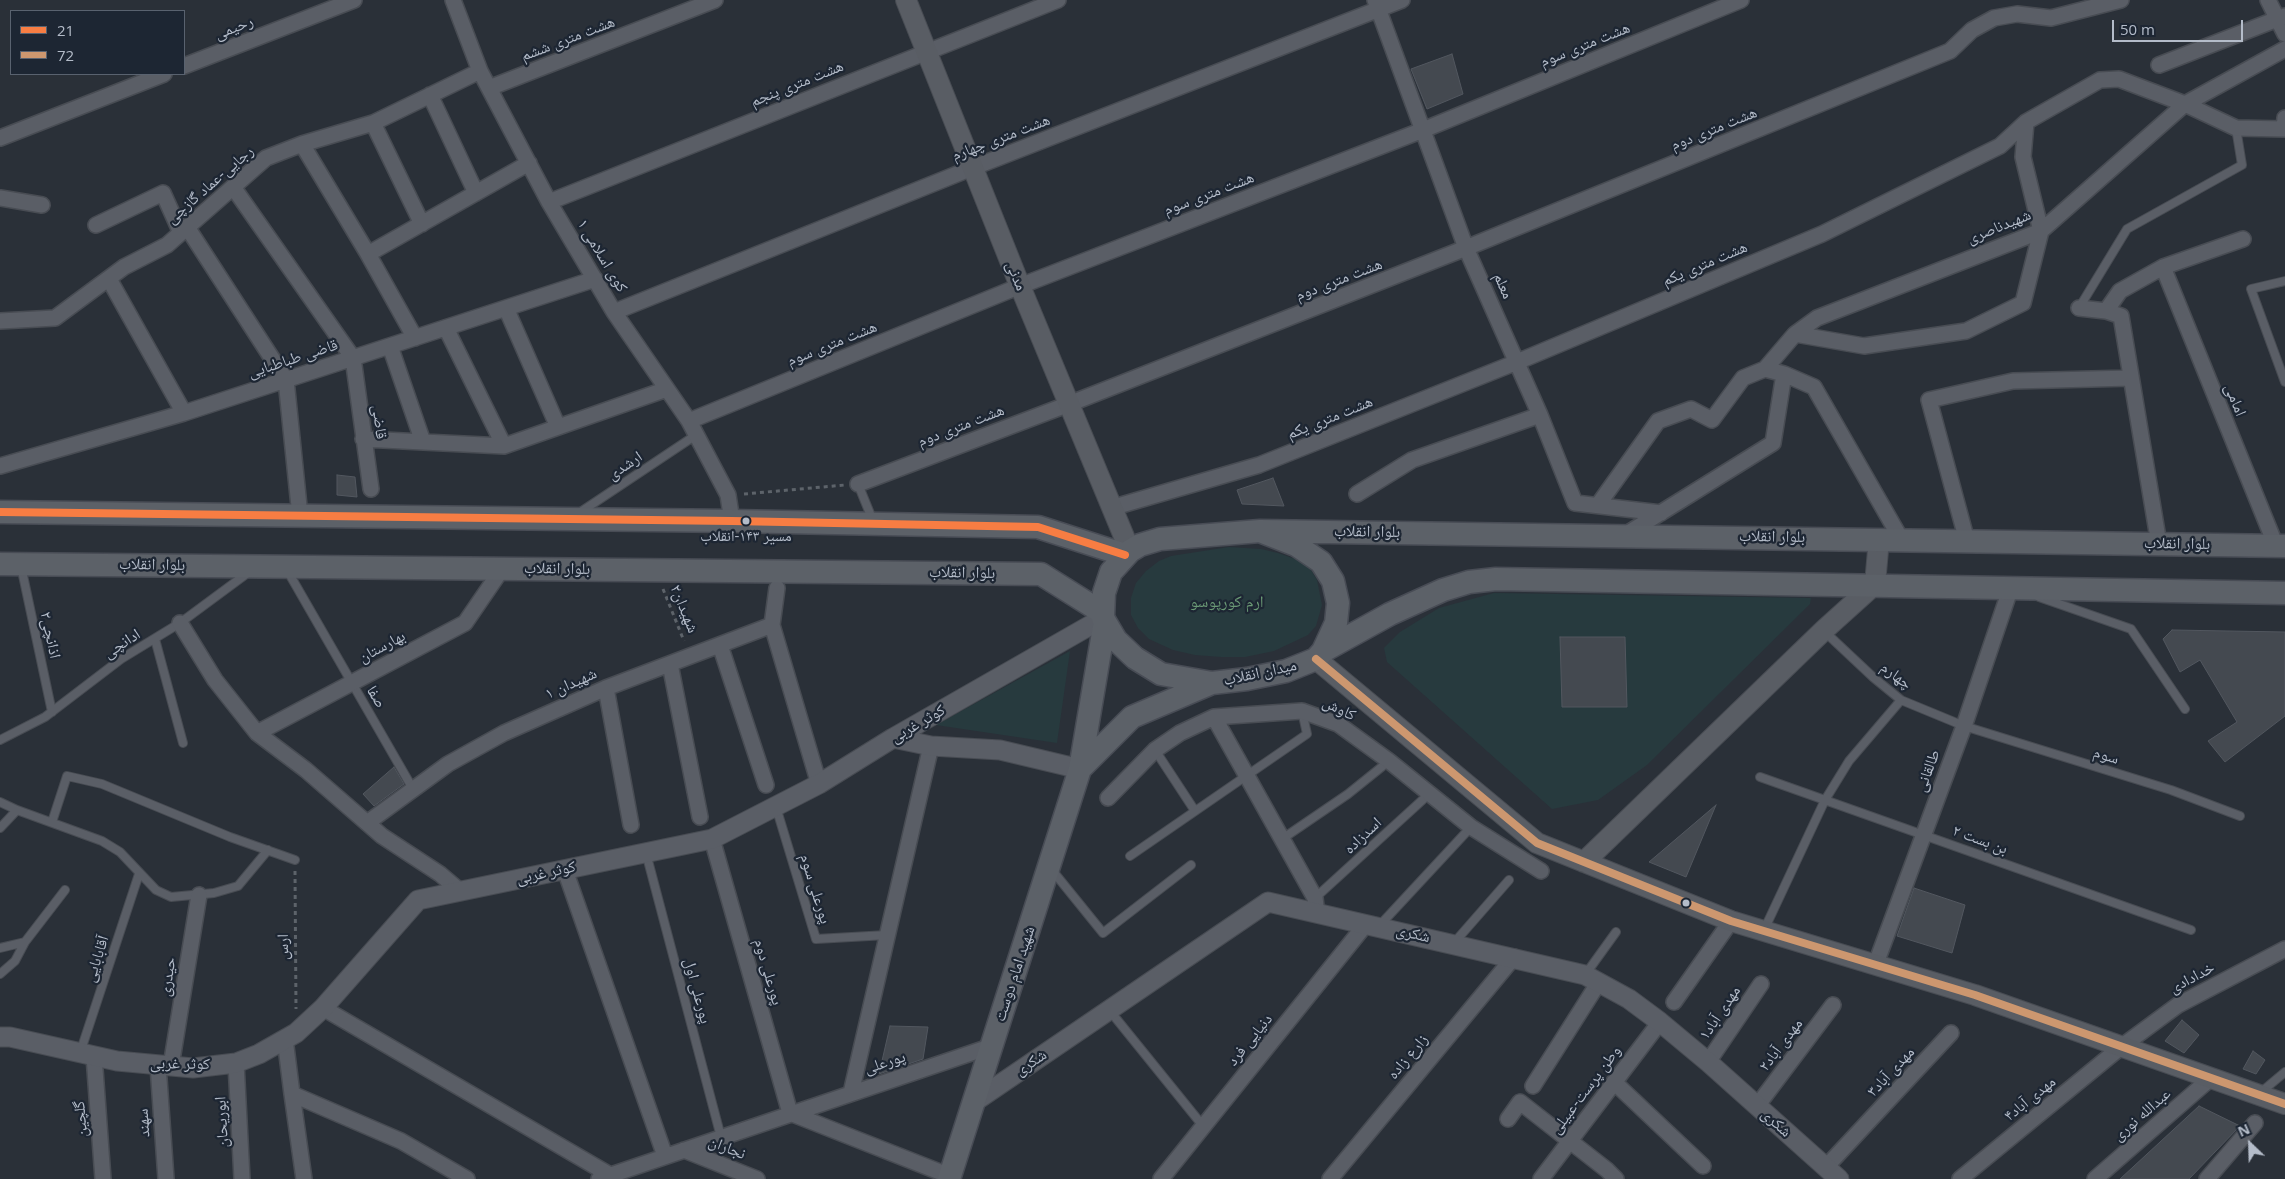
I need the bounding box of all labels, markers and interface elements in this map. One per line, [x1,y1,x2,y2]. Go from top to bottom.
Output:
legend [10,10,185,75]
scale bar [2115,10,2246,42]
street label: رحیمی [212,12,256,44]
street label: هشت متری ششم [518,12,618,66]
street label: هشت متری سوم [1537,18,1633,72]
text: 50 m [2120,19,2155,39]
text: 21 [57,20,74,40]
text: 72 [57,45,74,65]
street label: هشت متری پنجم [748,57,846,111]
street label: هشت متری دوم [1668,103,1760,155]
street label: هشت متری چهارم [949,110,1053,166]
street label: رجایی-عماد گازچی [162,142,258,228]
street label: هشت متری سوم [1161,168,1257,220]
street label: شهید‌ناصری [1964,205,2034,249]
street label: کوی اسلامی ۱ [573,216,631,296]
street label: هشت متری یکم [1659,237,1751,291]
street label: هشت متری دوم [1293,255,1385,305]
street label: مدنی [1001,258,1031,294]
street label: معلم [1489,270,1517,302]
street label: هشت متری سوم [784,317,880,371]
street label: قاضی طباطبایی [246,335,340,383]
street label: امامی [2220,381,2250,419]
street label: هشت متری یکم [1284,392,1376,444]
street label: هشت متری دوم [915,401,1007,451]
street label: قاضی [367,404,391,440]
street label: ارشدی [604,447,646,485]
marker: مسیر ۱۴۳-انقلاب [741,516,751,526]
street label: بلوار انقلاب [1334,522,1400,542]
street label: بلوار انقلاب [1739,527,1805,547]
place label: مسیر ۱۴۳-انقلاب [700,528,792,546]
street label: بلوار انقلاب [2144,534,2210,554]
street label: بلوار انقلاب [119,555,185,575]
street label: بلوار انقلاب [524,559,590,579]
street label: بلوار انقلاب [929,563,995,583]
street label: شهیدان۲ [666,582,702,636]
park label: ارم کورپوسو [1190,592,1264,612]
street label: اذانچی۲ [36,610,64,660]
street label: ادانچی [100,625,144,663]
street label: بهارستان [355,627,409,667]
street label: میدان انقلاب [1222,656,1298,690]
street label: چهارم [1877,658,1915,694]
street label: شهیدان ۱ [542,664,600,704]
street label: صفا [362,682,390,712]
street label: کاوش [1319,693,1359,725]
street label: کوثر غربی [887,701,949,747]
street label: سوم [2091,743,2121,769]
street label: طالقانی [1912,747,1944,795]
street label: اسدزاده [1340,814,1386,858]
street label: بن بست ۲ [1950,821,2010,859]
street label: پورعلی سوم [795,852,835,926]
street label: کوثر غربی [515,857,577,889]
unlabelled marker [1681,898,1691,908]
street label: شکری [1394,921,1432,947]
street label: شهید امام دوست [991,924,1039,1024]
street label: آقابابایی [80,933,114,985]
street label: ارس [273,934,293,960]
street label: پورعلی دوم [749,937,787,1007]
street label: حیدری [155,956,181,998]
street label: پورعلی اول [679,956,715,1026]
street label: خدادادی [2166,958,2218,998]
street label: مهدی آباد۱ [1695,982,1745,1044]
street label: دنیایی فرد [1223,1010,1277,1070]
street label: مهدی آباد۲ [1755,1015,1807,1075]
street label: زارع زاده [1384,1030,1432,1084]
street label: وطن پرست-عبیلی [1547,1042,1625,1138]
street label: مهدی آباد۳ [1863,1043,1919,1101]
street label: شکری [1011,1045,1051,1081]
street label: پورعلی [862,1047,908,1079]
street label: کوثر غربی [150,1054,210,1074]
street label: مهدی آباد۴ [2000,1072,2060,1126]
street label: عبدالله نوری [2109,1085,2175,1145]
street label: ابوریحان [211,1096,233,1148]
street label: گلچین [70,1100,92,1138]
street label: شکری [1757,1104,1795,1142]
street label: سهند [133,1108,155,1138]
north arrow [2225,1119,2275,1169]
text: N [2235,1119,2253,1141]
street label: نجاران [706,1132,748,1164]

